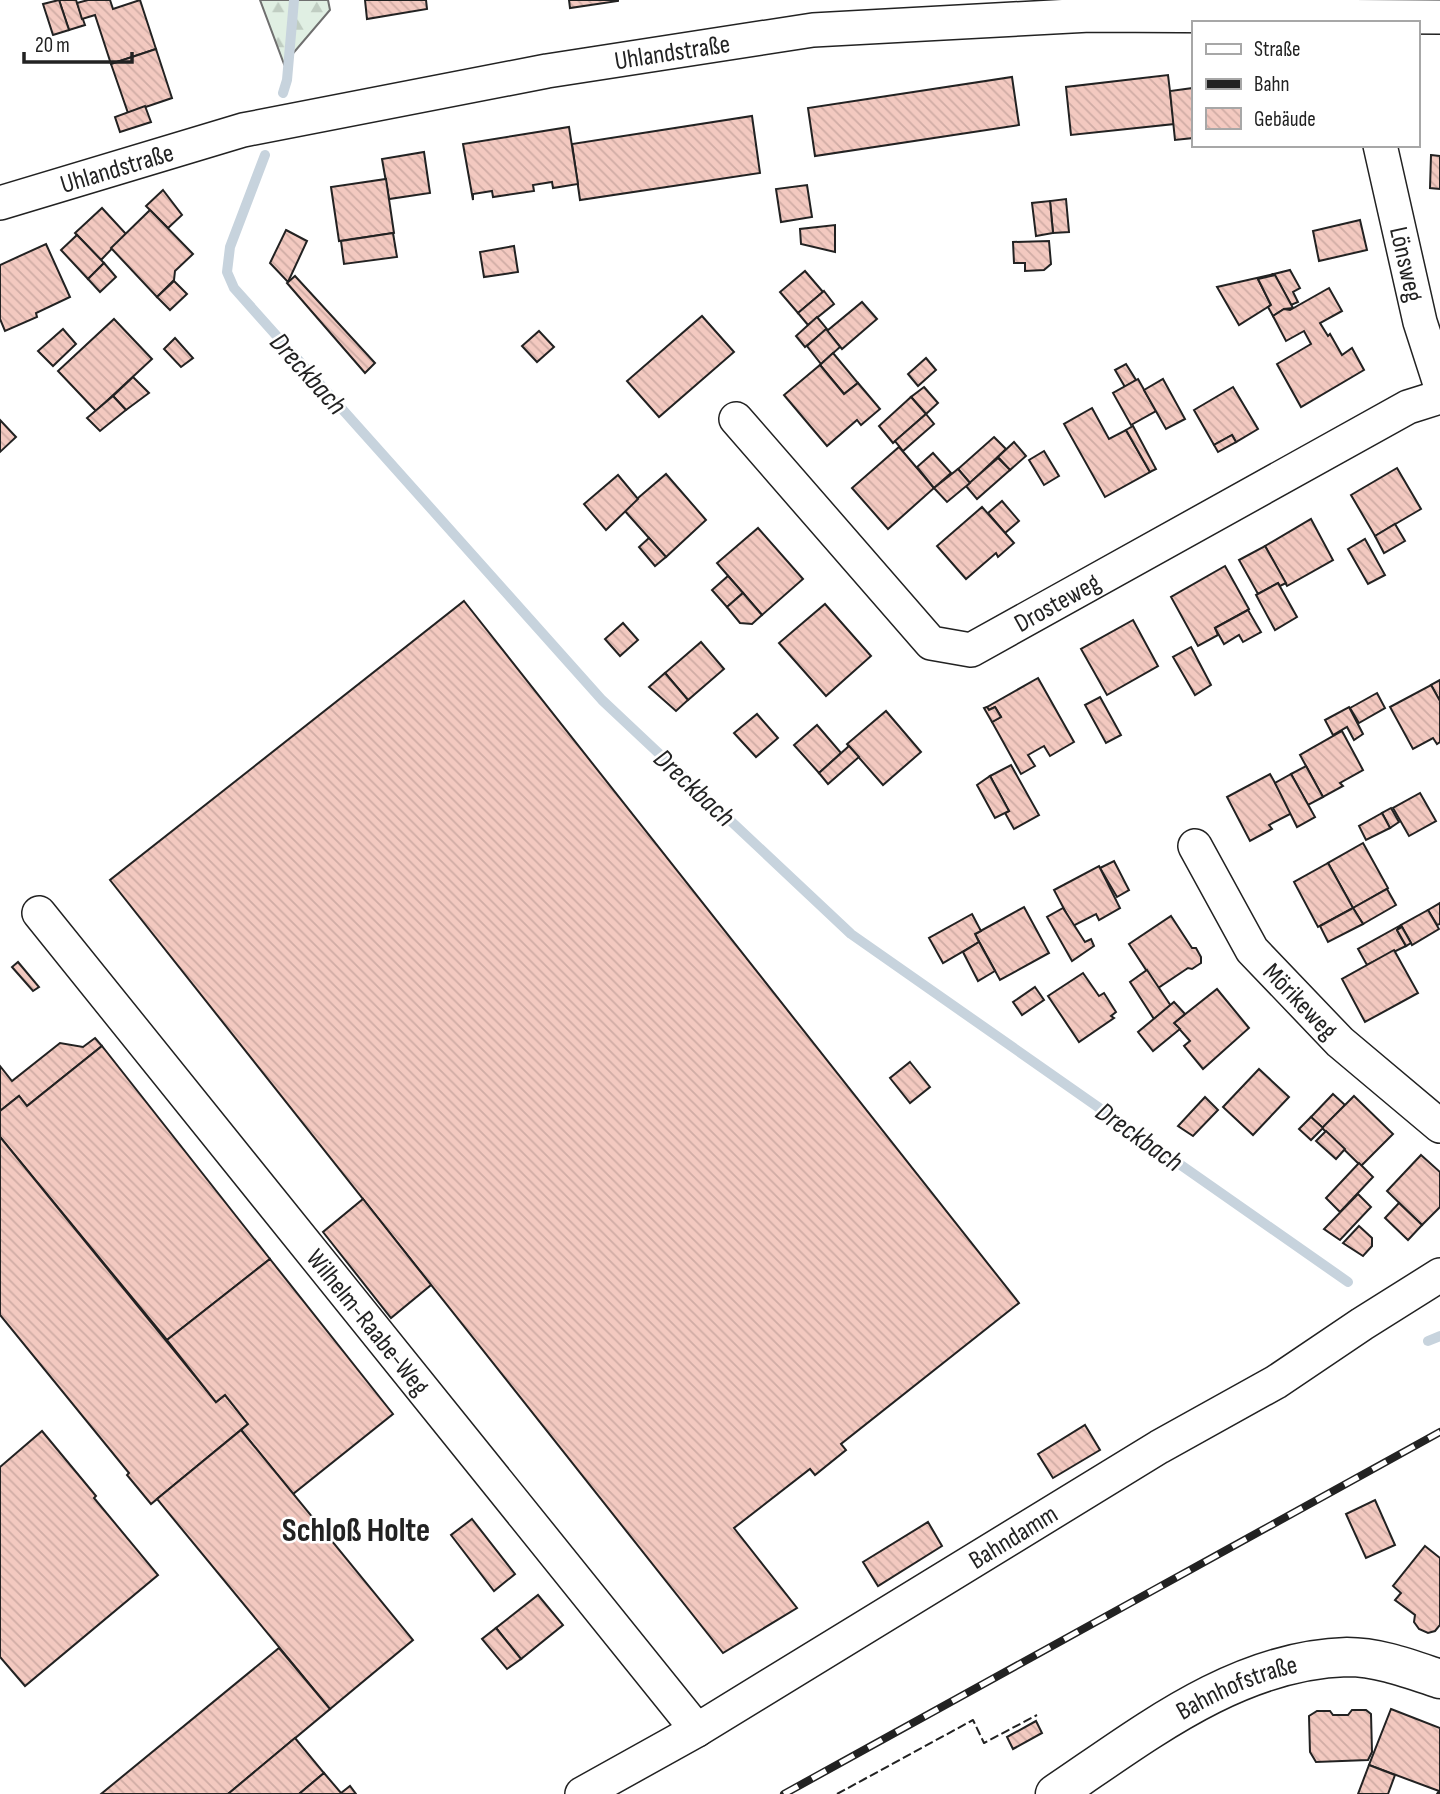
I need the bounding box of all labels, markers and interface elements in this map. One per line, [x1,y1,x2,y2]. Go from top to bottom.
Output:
scale bar [24,21,133,65]
legend [1192,21,1419,147]
street label: Uhlandstraße [612,29,732,77]
text: 20 m [35,33,70,58]
text: Straße [1254,37,1300,62]
text: Bahn [1254,72,1289,97]
text: Gebäude [1254,107,1316,132]
street label: Uhlandstraße [57,138,178,201]
street label: Lönsweg [1382,224,1429,305]
water label: Dreckbach [263,326,353,422]
street label: Drosteweg [1009,567,1106,640]
water label: Dreckbach [647,742,742,834]
street label: Mörikeweg [1256,957,1343,1047]
water label: Dreckbach [1089,1095,1189,1179]
street label: Wilhelm-Raabe-Weg [299,1244,435,1402]
street label: Bahndamm [964,1499,1064,1577]
district label: Schloß Holte [282,1511,430,1551]
street label: Bahnhofstraße [1171,1650,1301,1727]

